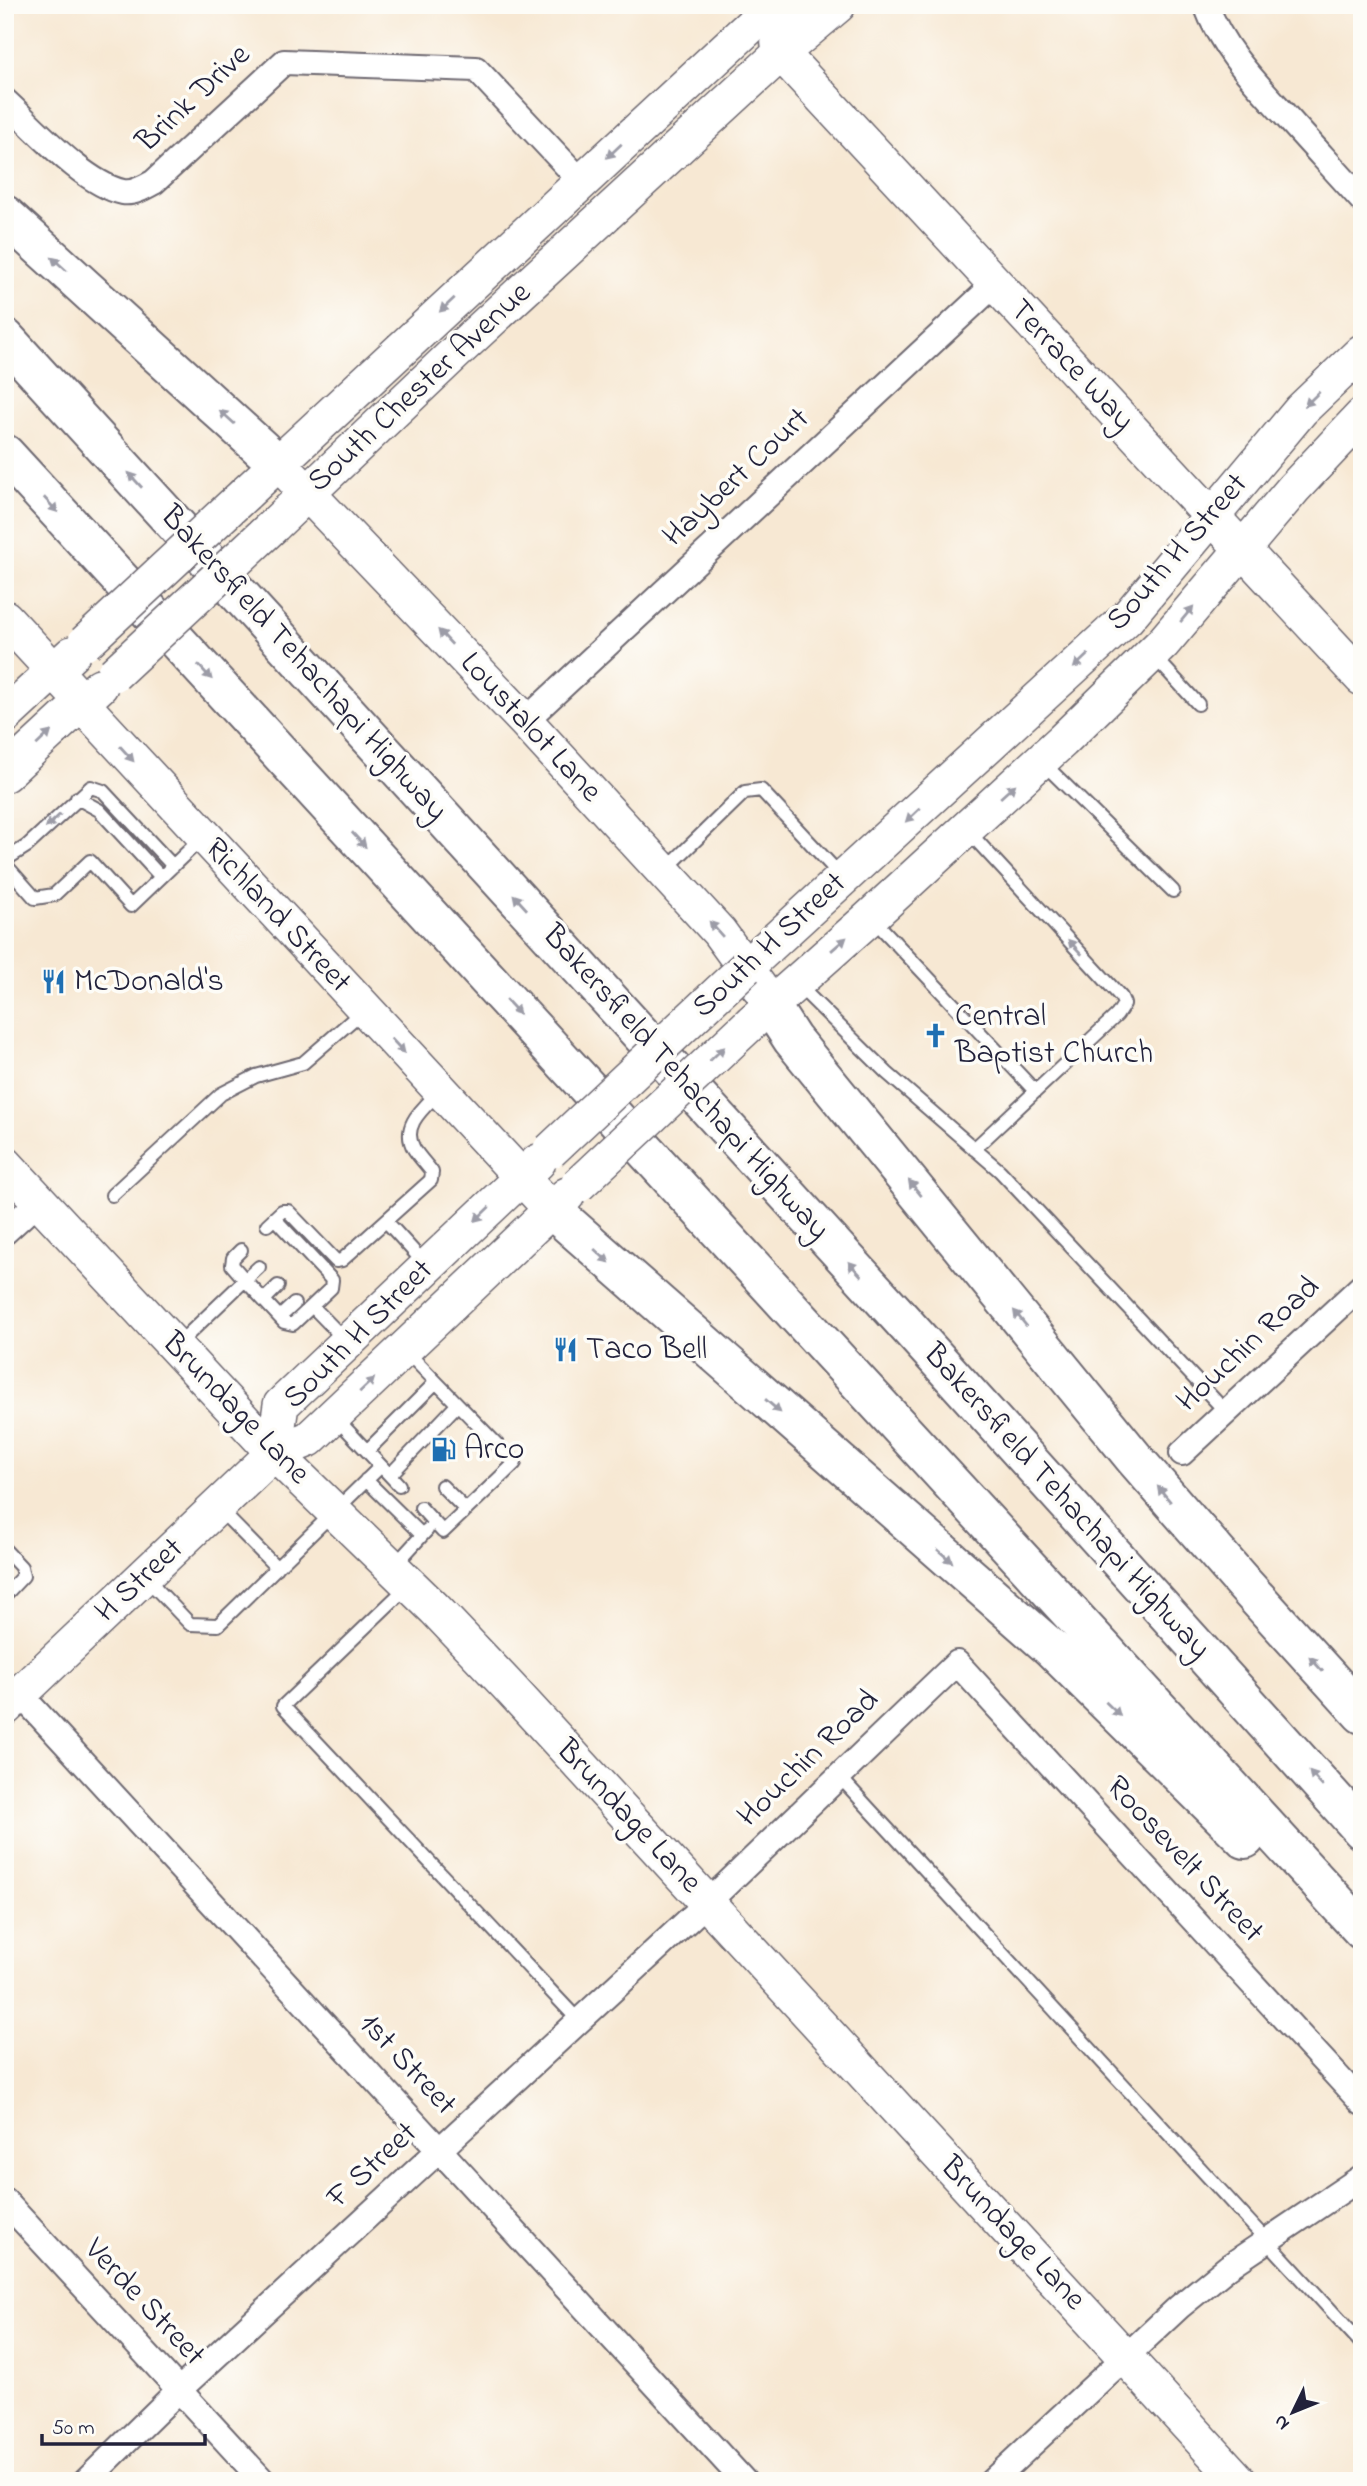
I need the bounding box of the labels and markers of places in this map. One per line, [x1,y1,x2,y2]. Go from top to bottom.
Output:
place label: McDonald's [74,959,224,1006]
restaurant icon: McDonald's [40,968,68,996]
place label: Central Baptist Church [954,994,1153,1078]
church icon: Central Baptist Church [921,1021,949,1049]
place label: Taco Bell [586,1327,707,1374]
restaurant icon: Taco Bell [552,1336,580,1364]
place label: Arco [464,1427,524,1474]
fuel station icon: Arco [430,1436,458,1464]

